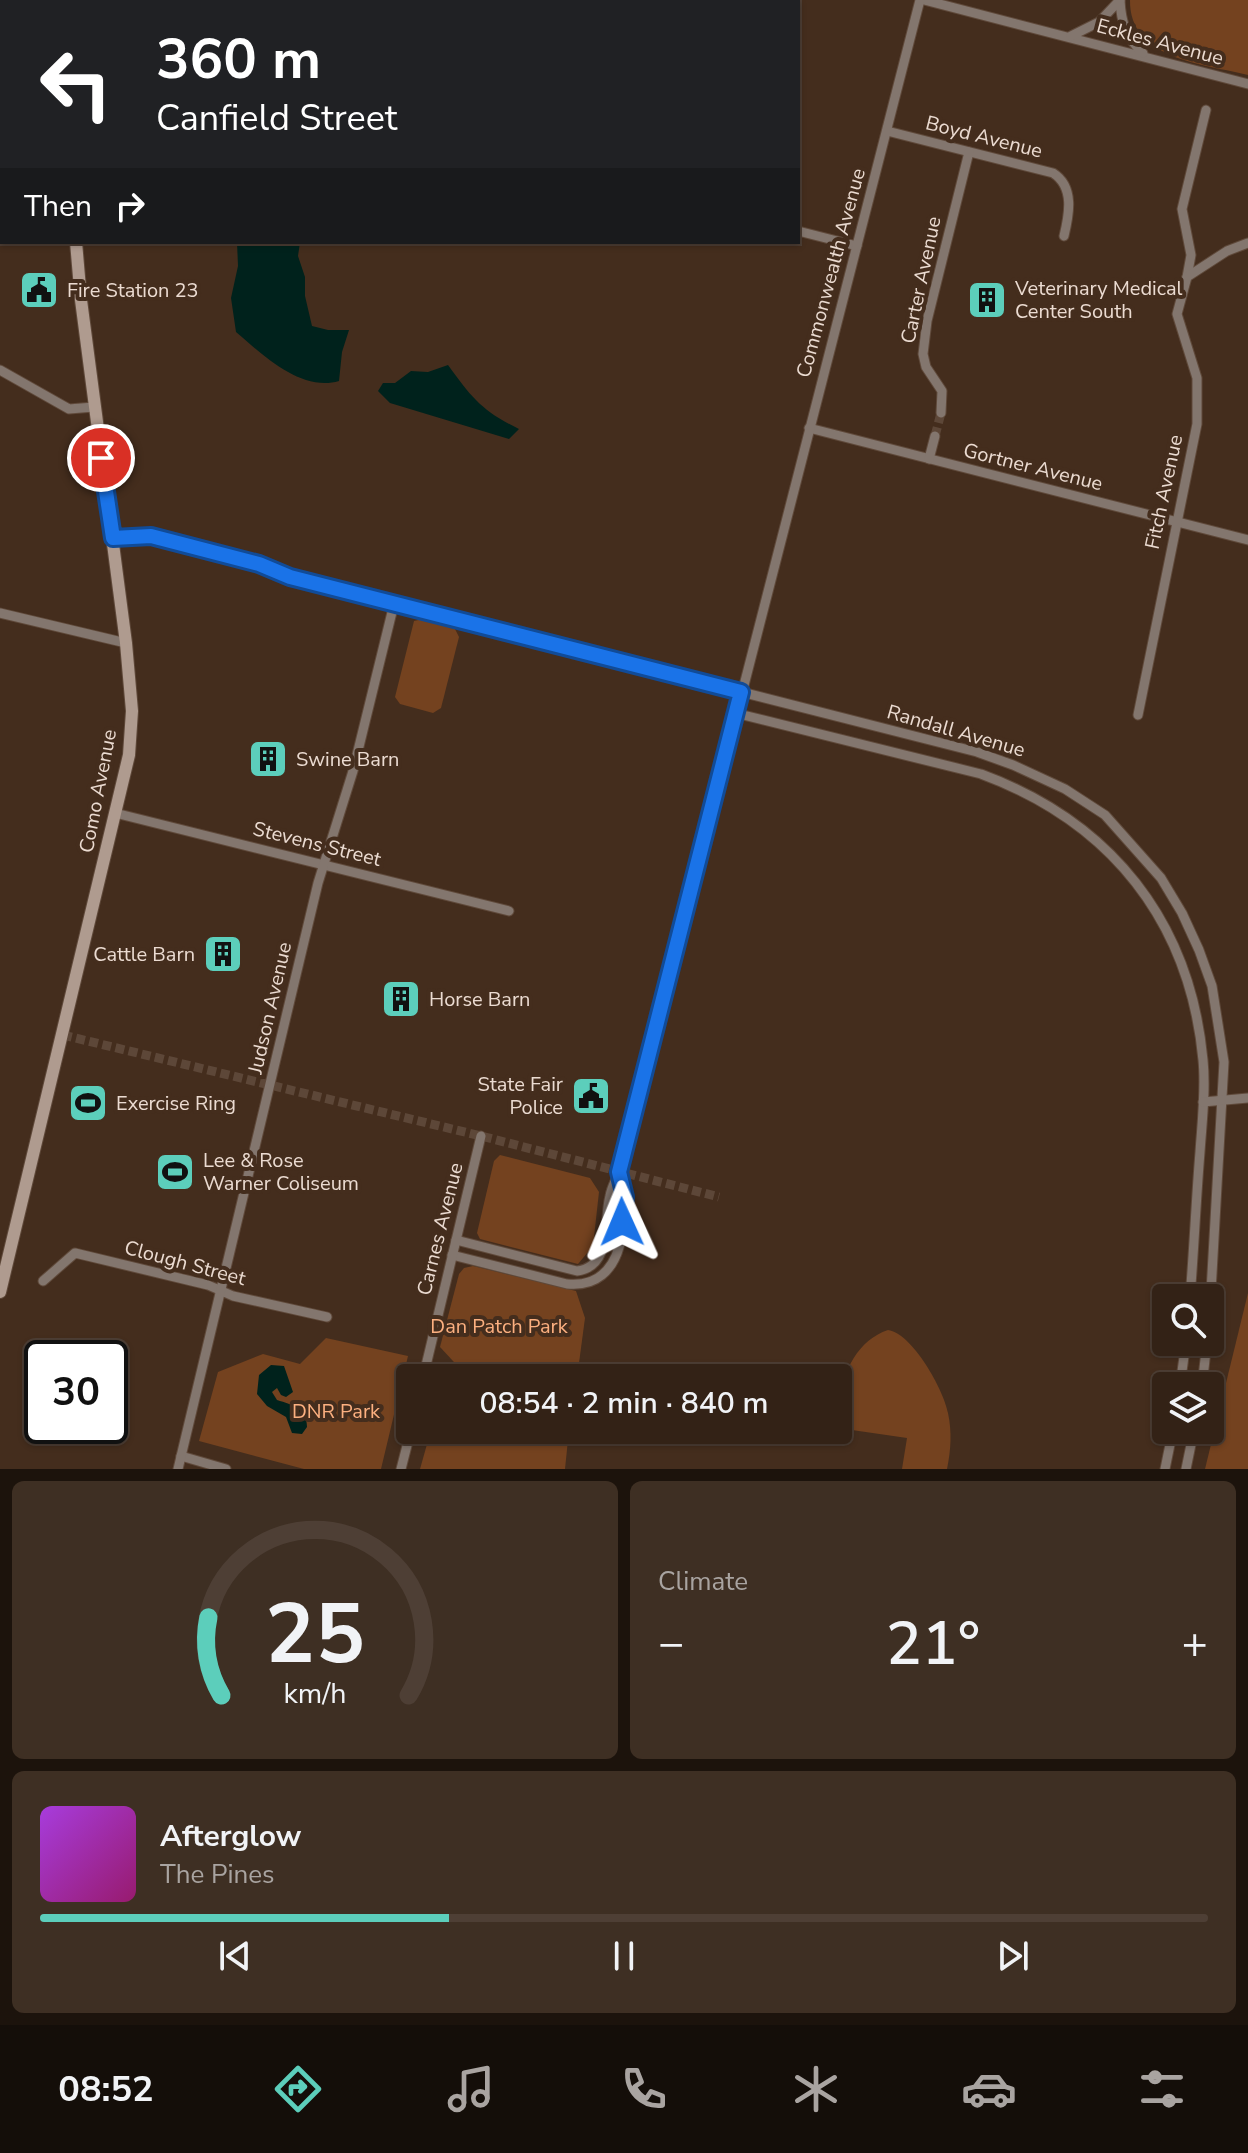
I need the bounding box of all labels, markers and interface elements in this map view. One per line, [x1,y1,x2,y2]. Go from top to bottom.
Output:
street label: Eckles Avenue [1094,12,1226,72]
text: 360 m [156,21,321,98]
icon: left [24,32,128,136]
text: Canfield Street [156,94,397,143]
street label: Boyd Avenue [923,109,1045,165]
street label: Commonwealth Avenue [790,165,872,381]
icon: right [108,184,152,228]
text: Then [24,186,92,227]
street label: Carter Avenue [894,214,948,346]
public building icon: Fire Station 23 [18,269,60,311]
place label: Veterinary Medical Center South [1014,275,1183,325]
place label: Fire Station 23 [67,277,199,304]
building icon: Veterinary Medical Center South [966,279,1008,321]
pin [67,424,135,492]
street label: Fitch Avenue [1139,432,1189,552]
icon: arrive [79,436,123,480]
street label: Gortner Avenue [961,437,1105,497]
street label: Randall Avenue [884,698,1028,764]
street label: Como Avenue [73,727,123,855]
building icon: Swine Barn [247,738,289,780]
place label: Swine Barn [296,746,399,773]
street label: Stevens Street [250,815,385,873]
building icon: Cattle Barn [202,933,244,975]
street label: Judson Avenue [241,939,298,1078]
place label: Cattle Barn [93,941,195,968]
building icon: Horse Barn [380,978,422,1020]
place label: Horse Barn [429,986,530,1013]
place label: State Fair Police [477,1071,563,1121]
public building icon: State Fair Police [570,1075,612,1117]
sports icon: Exercise Ring [67,1082,109,1124]
place label: Exercise Ring [116,1090,236,1117]
place label: Lee & Rose Warner Coliseum [203,1147,359,1197]
sports icon: Lee & Rose Warner Coliseum [154,1151,196,1193]
street label: Carnes Avenue [410,1160,470,1298]
position arrow [580,1180,664,1264]
street label: Clough Street [121,1234,250,1292]
map controls [1152,1284,1224,1444]
button: search [1152,1284,1224,1356]
park label: Dan Patch Park [430,1313,569,1340]
speed limit sign: 30 [24,1340,128,1444]
button: layers [1152,1372,1224,1444]
text: 08:54 · 2 min · 840 m [479,1383,769,1424]
park label: DNR Park [292,1398,381,1425]
text: Climate [658,1564,748,1599]
text: 25 [265,1578,365,1691]
text: 21° [886,1603,980,1685]
text: − [658,1614,684,1674]
text: + [1182,1614,1208,1674]
text: km/h [284,1674,346,1713]
text: Afterglow [160,1816,301,1857]
text: The Pines [160,1857,275,1892]
icon: previous [213,1934,257,1978]
icon: pause [602,1934,646,1978]
icon: next [991,1934,1035,1978]
icon: directions [270,2061,326,2117]
icon: music [443,2061,499,2117]
icon: phone [616,2061,672,2117]
icon: climate [788,2061,844,2117]
icon: car [961,2061,1017,2117]
icon: filters [1134,2061,1190,2117]
text: 08:52 [58,2065,154,2114]

